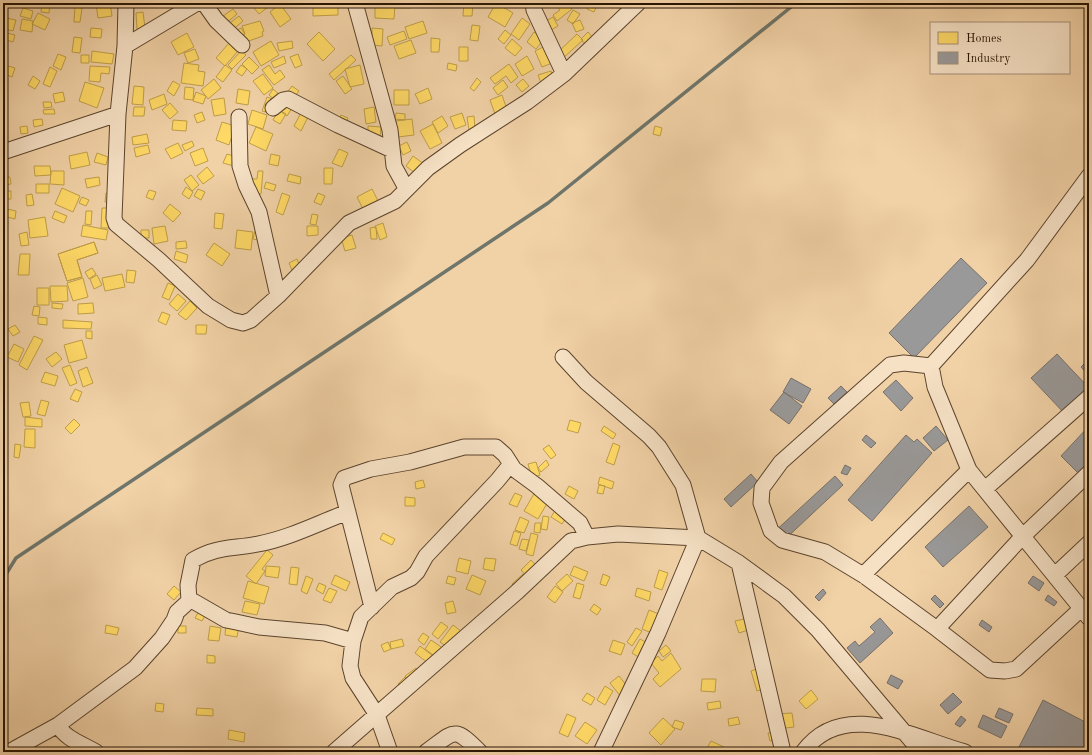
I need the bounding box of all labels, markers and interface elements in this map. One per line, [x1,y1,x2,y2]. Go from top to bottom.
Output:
legend [930,22,1070,74]
text: Homes [966,33,1002,45]
text: Industry [966,53,1011,65]

